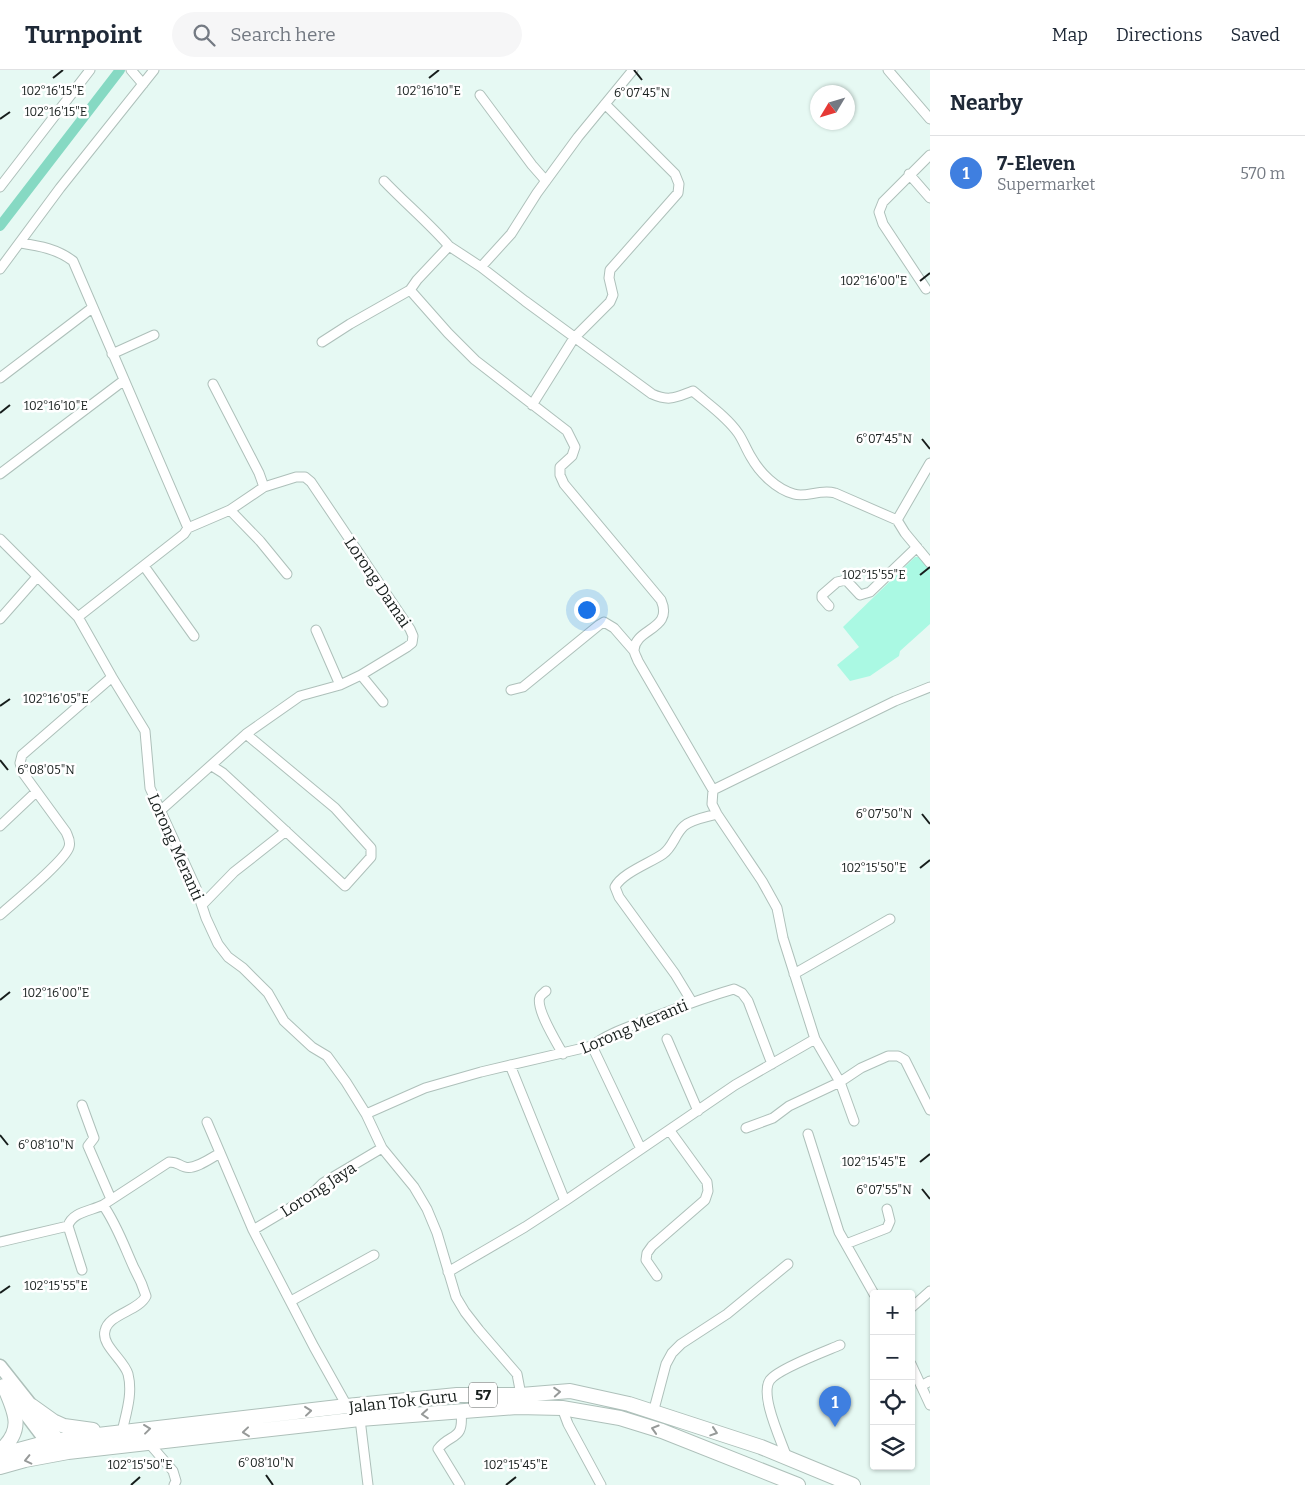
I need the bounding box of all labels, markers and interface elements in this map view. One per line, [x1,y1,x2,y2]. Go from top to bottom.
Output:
search box [172,12,522,57]
text: Turnpoint [25,21,142,49]
icon: search [190,21,218,49]
text: Search here [230,23,336,46]
text: Map [1052,24,1088,46]
text: Directions [1116,24,1203,46]
text: Saved [1231,24,1280,46]
text: 102°16'15"E [22,84,84,98]
text: 102°16'10"E [397,84,461,98]
north arrow [810,85,855,130]
text: 6°07'45"N [614,86,671,100]
text: Nearby [950,90,1023,116]
text: 102°16'15"E [25,105,87,119]
text: 7-Eleven [997,152,1075,175]
text: 1 [963,164,969,183]
text: 570 m [1240,164,1285,183]
text: Supermarket [997,175,1095,194]
text: 102°16'00"E [841,274,907,288]
text: 102°16'10"E [24,399,88,413]
text: 6°07'45"N [856,432,913,446]
street label: Lorong Damai [340,534,415,631]
text: 102°15'55"E [842,568,906,582]
your location [574,597,600,623]
text: 102°16'05"E [23,692,89,706]
text: 6°08'05"N [17,763,75,777]
street label: Lorong Meranti [144,791,208,904]
text: 6°07'50"N [856,807,913,821]
text: 102°15'50"E [842,861,906,875]
text: 102°16'00"E [23,986,89,1000]
street label: Lorong Meranti [578,995,691,1058]
text: 6°08'10"N [18,1138,75,1152]
text: 102°15'45"E [842,1155,906,1169]
street label: Lorong Jaya [277,1158,360,1221]
text: 6°07'55"N [856,1183,912,1197]
text: 102°15'55"E [24,1279,88,1293]
map controls [870,1290,915,1470]
button: + [870,1290,915,1335]
button: − [870,1335,915,1380]
button: locate [870,1380,915,1425]
road number: 57 [469,1382,497,1408]
street label: Jalan Tok Guru [347,1386,458,1417]
pin: 1 [819,1386,851,1427]
one-way arrow [554,1387,562,1398]
one-way arrow [305,1406,313,1417]
one-way arrow [421,1409,429,1420]
one-way arrow [143,1424,151,1435]
one-way arrow [651,1425,660,1435]
button: layers [870,1425,915,1470]
one-way arrow [242,1426,250,1437]
one-way arrow [709,1427,718,1437]
one-way arrow [23,1454,32,1465]
text: 6°08'10"N [238,1456,295,1470]
text: 102°15'50"E [108,1458,172,1472]
text: 102°15'45"E [484,1458,548,1472]

